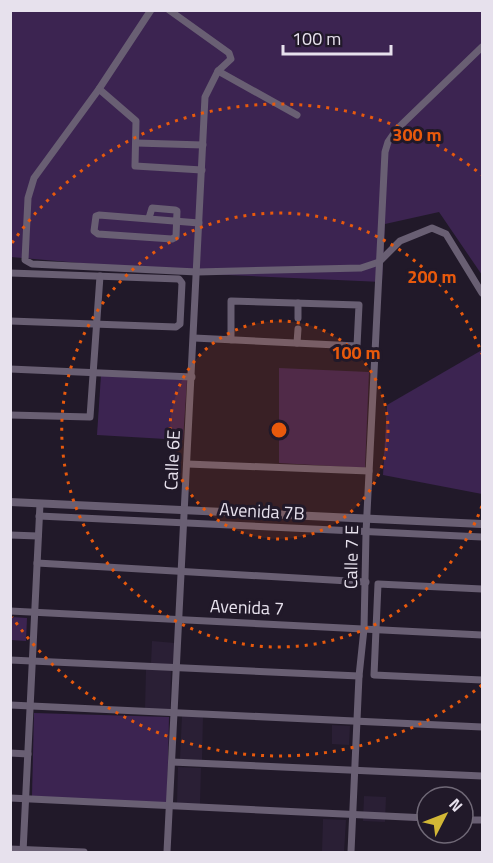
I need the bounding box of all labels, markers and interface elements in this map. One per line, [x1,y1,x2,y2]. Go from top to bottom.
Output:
scale bar [283,18,391,56]
text: 100 m [292,25,341,52]
text: 300 m [392,121,442,148]
text: 200 m [407,263,457,290]
text: 100 m [331,339,381,366]
centre of rings [269,420,289,440]
street label: Calle 6E [157,429,187,491]
street label: Avenida 7B [219,495,305,527]
street label: Calle 7 E [337,525,365,589]
street label: Avenida 7 [209,592,285,622]
north arrow [415,785,475,845]
text: N [444,793,469,817]

